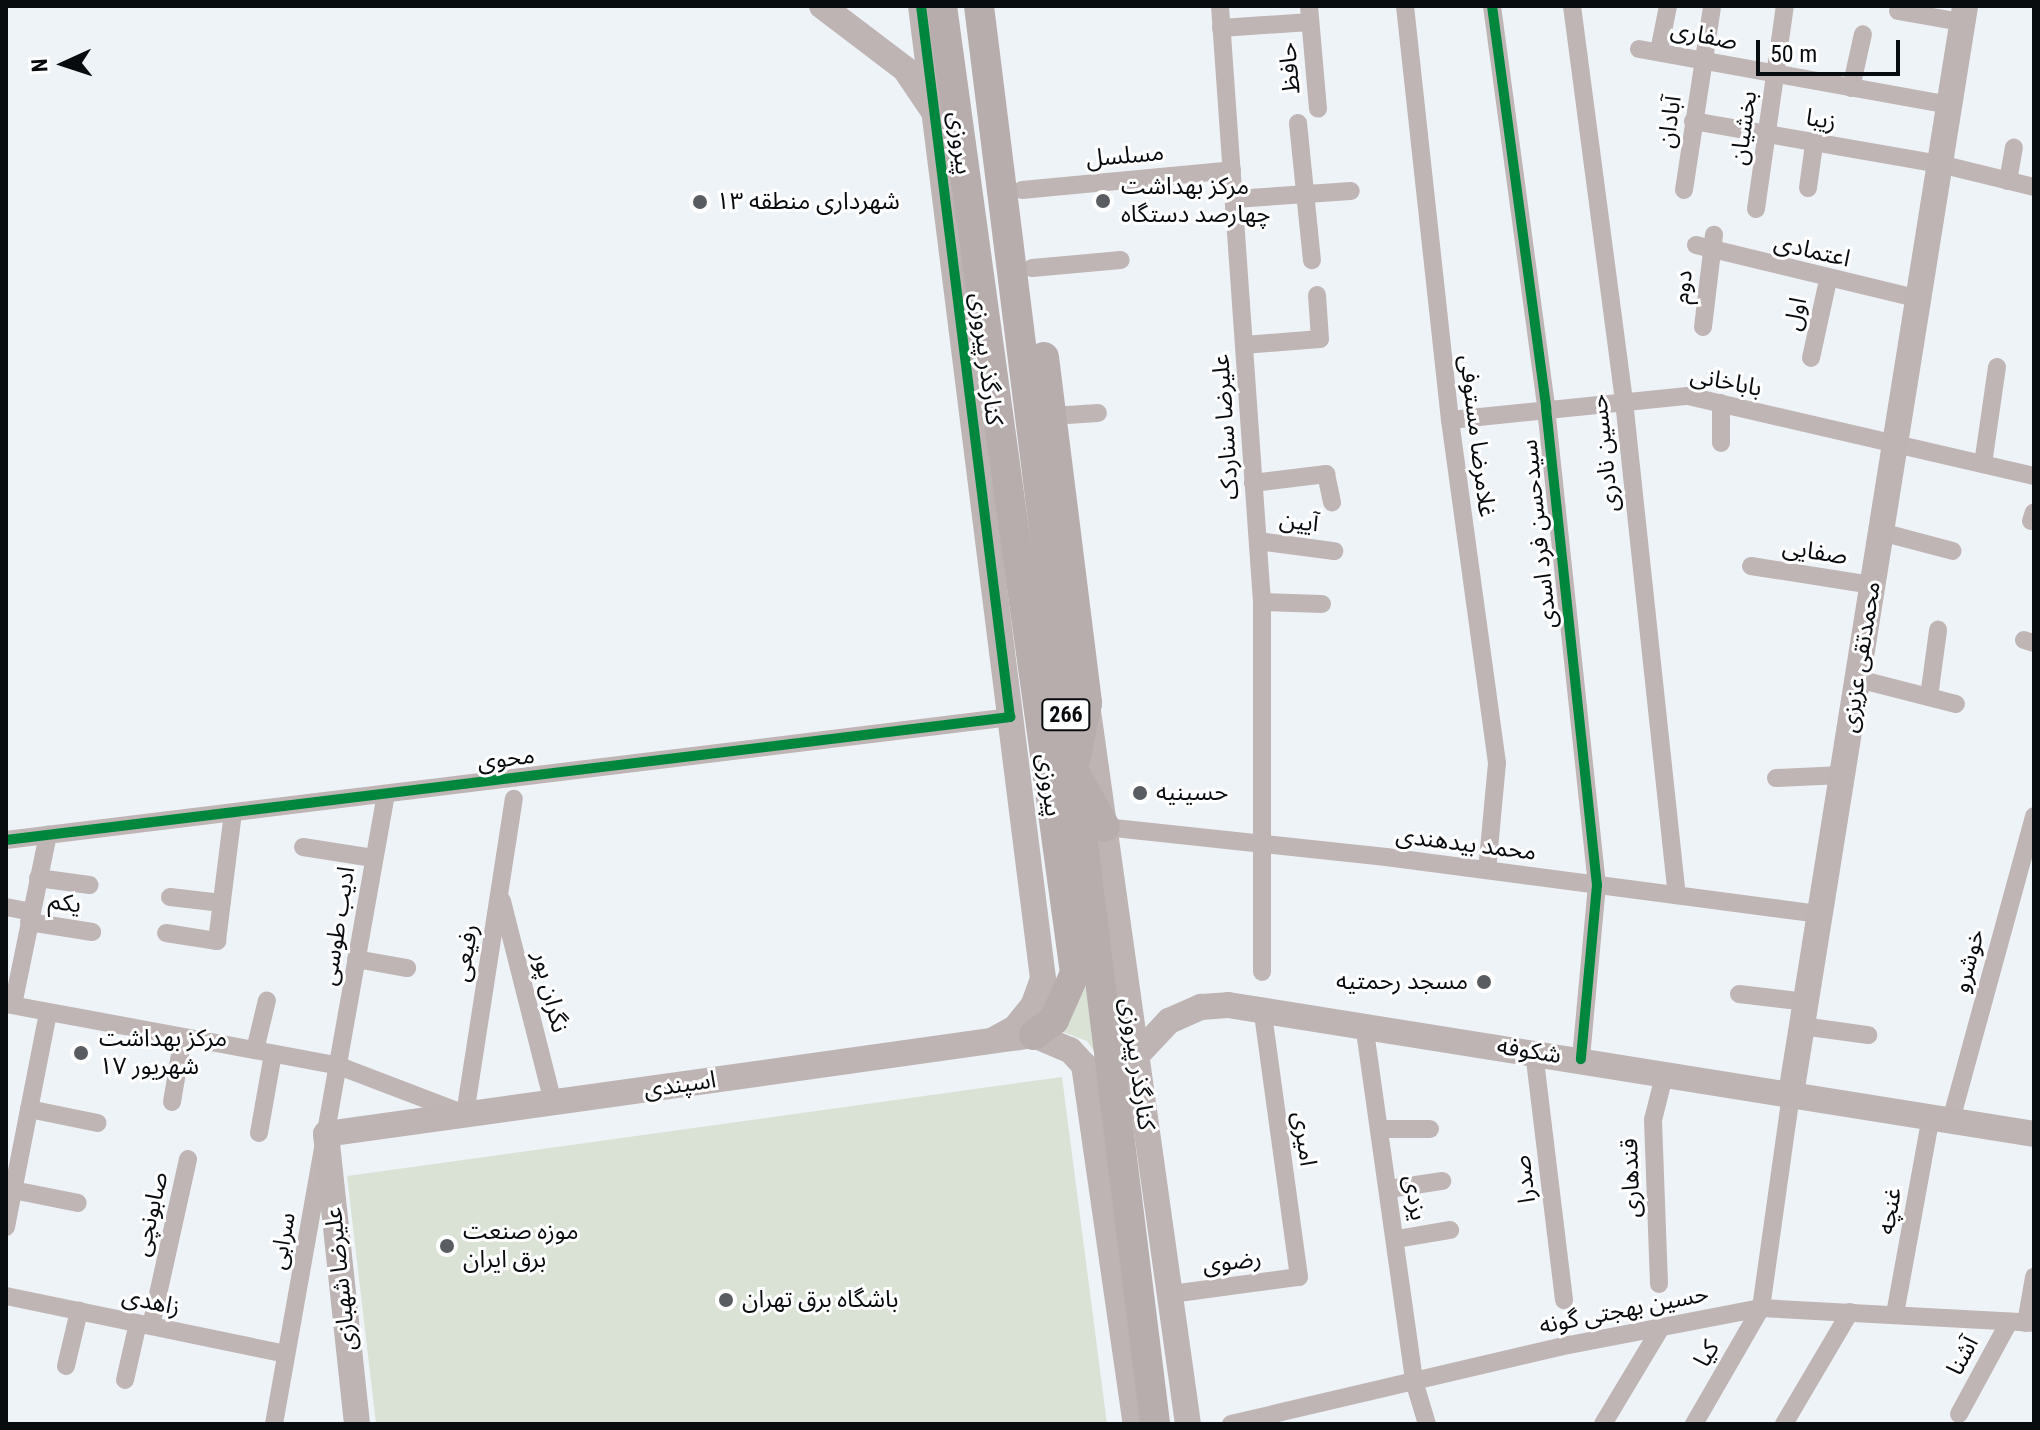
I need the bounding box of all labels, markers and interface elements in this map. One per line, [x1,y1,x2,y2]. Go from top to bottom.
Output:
street label: صفاری [1668,15,1740,57]
north arrow [24,24,104,104]
scale bar [1760,24,1904,74]
text: 50 m [1770,40,1817,68]
street label: حافظ [1273,41,1307,95]
text: N [27,58,52,73]
street label: بخشیان [1725,89,1763,167]
street label: آبادان [1652,94,1688,150]
street label: زیبا [1803,103,1839,137]
street label: پیروزی [942,110,978,176]
street label: مسلسل [1085,138,1165,174]
place label: مرکز بهداشت چهارصد دستگاه [1121,173,1270,229]
place label: شهرداری منطقه ۱۳ [716,188,900,216]
marker: مرکز بهداشت چهارصد دستگاه [1092,190,1114,212]
marker: شهرداری منطقه ۱۳ [691,193,709,211]
street label: اعتمادی [1771,228,1853,274]
street label: دوم [1667,269,1699,305]
street label: کنارگذر پیروزی [964,291,1008,427]
street label: اول [1778,295,1814,333]
street label: علیرضا سناردک [1207,353,1245,501]
street label: غلامرضا مستوفی [1453,353,1501,519]
street label: باباخانی [1688,361,1764,403]
street label: حسین نادری [1584,393,1626,513]
street label: سیدحسن فرد اسدی [1515,438,1563,630]
street label: آیین [1278,505,1320,539]
street label: صفایی [1780,533,1850,571]
street label: محمدتقی عزیزی [1835,579,1887,735]
road number: 266 [1040,697,1092,733]
street label: محوی [476,741,536,777]
street label: پیروزی [1030,752,1068,818]
place label: حسینیه [1156,779,1228,807]
marker: حسینیه [1131,784,1149,802]
street label: محمد بیدهندی [1394,821,1538,867]
street label: ادیب طوسی [314,864,362,988]
street label: یکم [47,886,83,920]
street label: رفیعی [447,922,485,984]
street label: خوشرو [1947,926,1991,996]
street label: نگران پور [526,948,574,1036]
place label: مسجد رحمتیه [1336,968,1468,996]
marker: مسجد رحمتیه [1475,973,1493,991]
street label: کنارگذر پیروزی [1113,996,1161,1132]
place label: مرکز بهداشت ۱۷ شهریور [99,1025,227,1081]
street label: شکوفه [1495,1032,1563,1070]
marker: مرکز بهداشت ۱۷ شهریور [70,1042,92,1064]
street label: اسپندی [642,1066,718,1104]
street label: امیری [1286,1110,1322,1168]
street label: قندهاری [1615,1138,1647,1218]
street label: صدرا [1508,1153,1542,1205]
street label: صابونچی [127,1169,175,1259]
street label: یزدی [1397,1173,1433,1223]
street label: غنچه [1872,1185,1908,1237]
street label: علیرضا شهبازی [319,1206,363,1352]
street label: سرابی [264,1210,302,1272]
place label: موزه صنعت برق ایران [463,1218,579,1274]
marker: موزه صنعت برق ایران [438,1237,456,1255]
street label: رضوی [1201,1244,1263,1280]
street label: حسین بهجتی گونه [1537,1279,1711,1341]
street label: زاهدی [119,1282,183,1322]
place label: باشگاه برق تهران [742,1286,898,1314]
marker: باشگاه برق تهران [717,1291,735,1309]
street label: آشنا [1941,1332,1985,1380]
street label: کیا [1688,1336,1726,1372]

